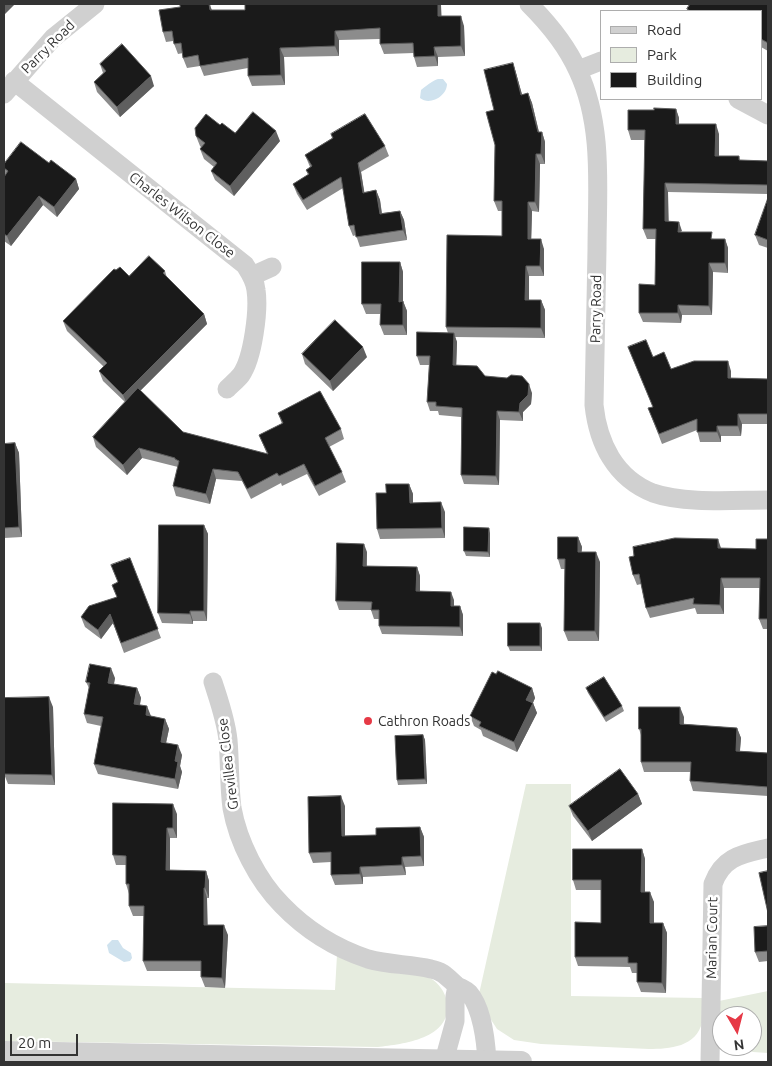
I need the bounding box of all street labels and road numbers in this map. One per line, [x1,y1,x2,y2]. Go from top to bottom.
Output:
street label: Parry Road [18,17,78,77]
street label: Charles Wilson Close [126,168,238,262]
street label: Parry Road [587,275,605,343]
street label: Grevillea Close [214,717,242,811]
street label: Marian Court [703,897,721,979]

